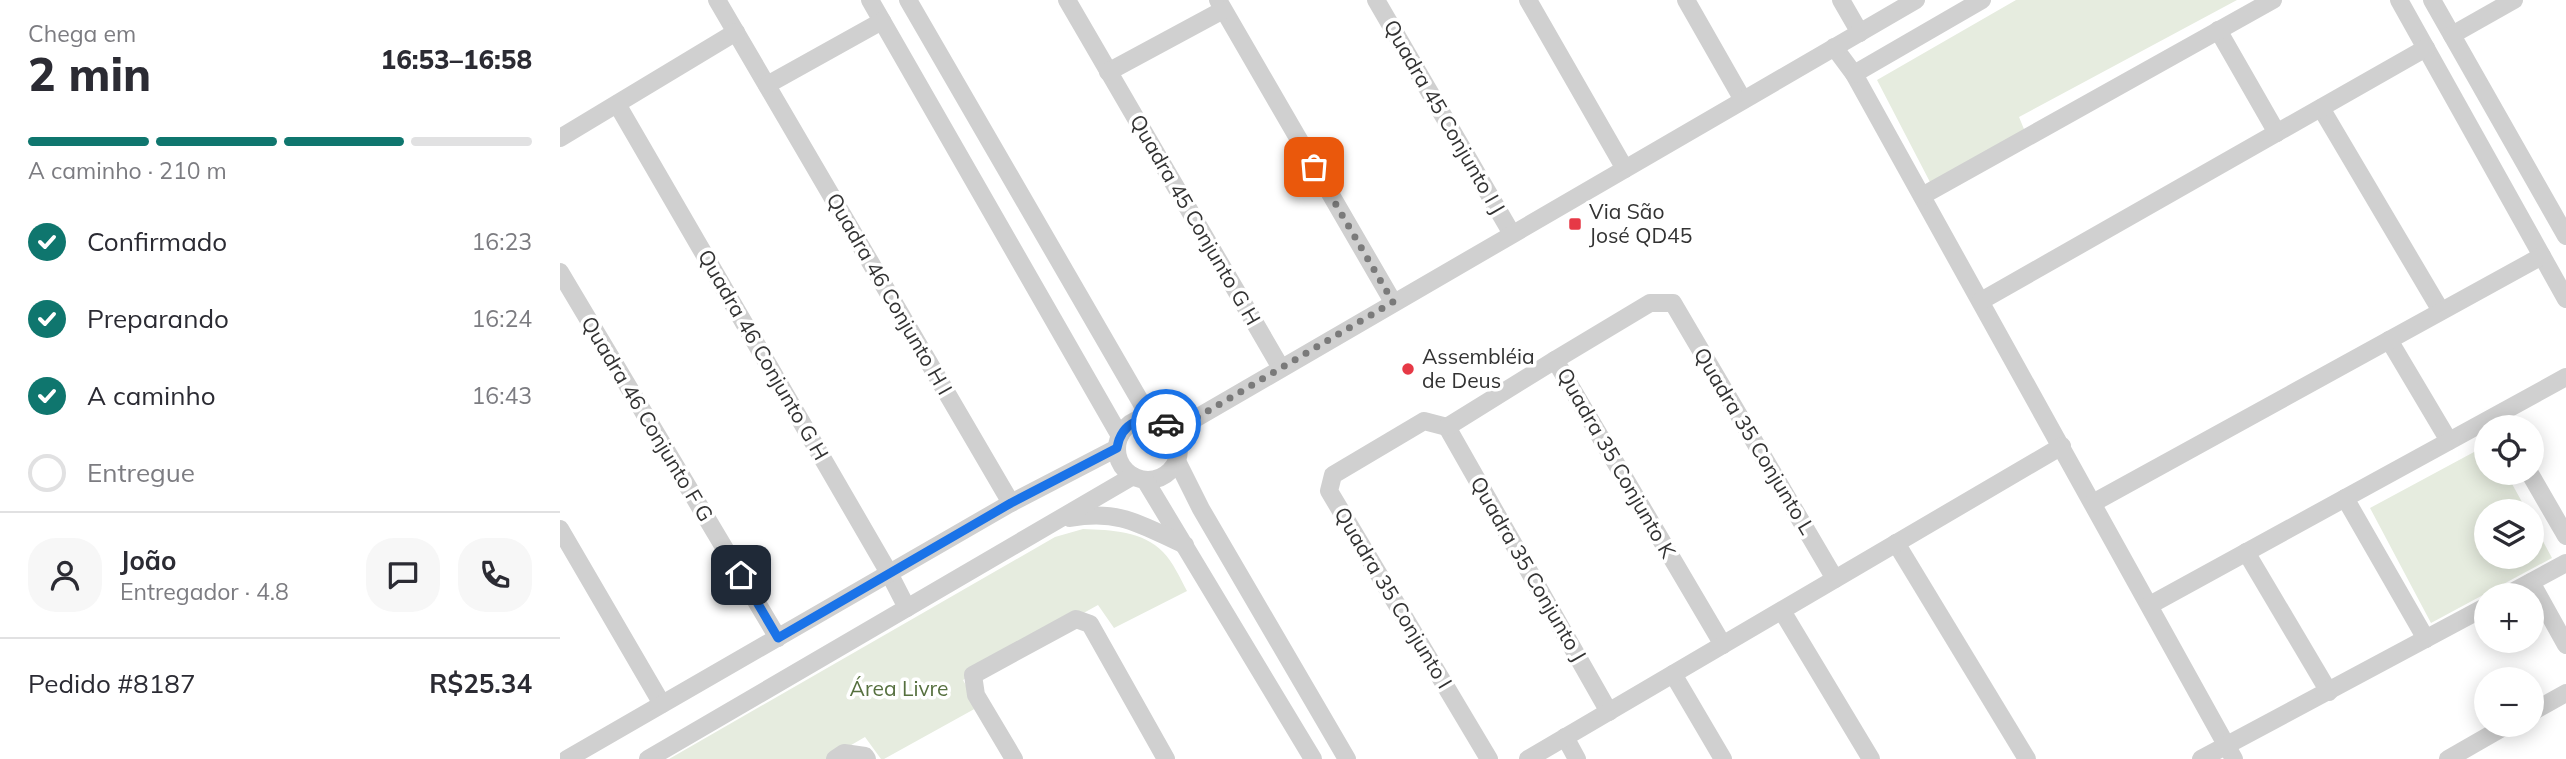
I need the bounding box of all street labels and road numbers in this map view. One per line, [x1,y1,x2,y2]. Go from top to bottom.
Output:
street label: Quadra 45 Conjunto I J [1379,15,1511,218]
street label: Quadra 45 Conjunto G H [1125,110,1267,329]
street label: Quadra 46 Conjunto H I [821,188,958,399]
street label: Quadra 46 Conjunto G H [693,245,835,464]
street label: Quadra 46 Conjunto F G [576,311,719,526]
street label: Quadra 35 Conjunto L [1689,342,1821,539]
street label: Quadra 35 Conjunto K [1552,363,1682,563]
street label: Quadra 35 Conjunto J [1465,472,1592,665]
street label: Quadra 35 Conjunto I [1329,502,1458,693]

